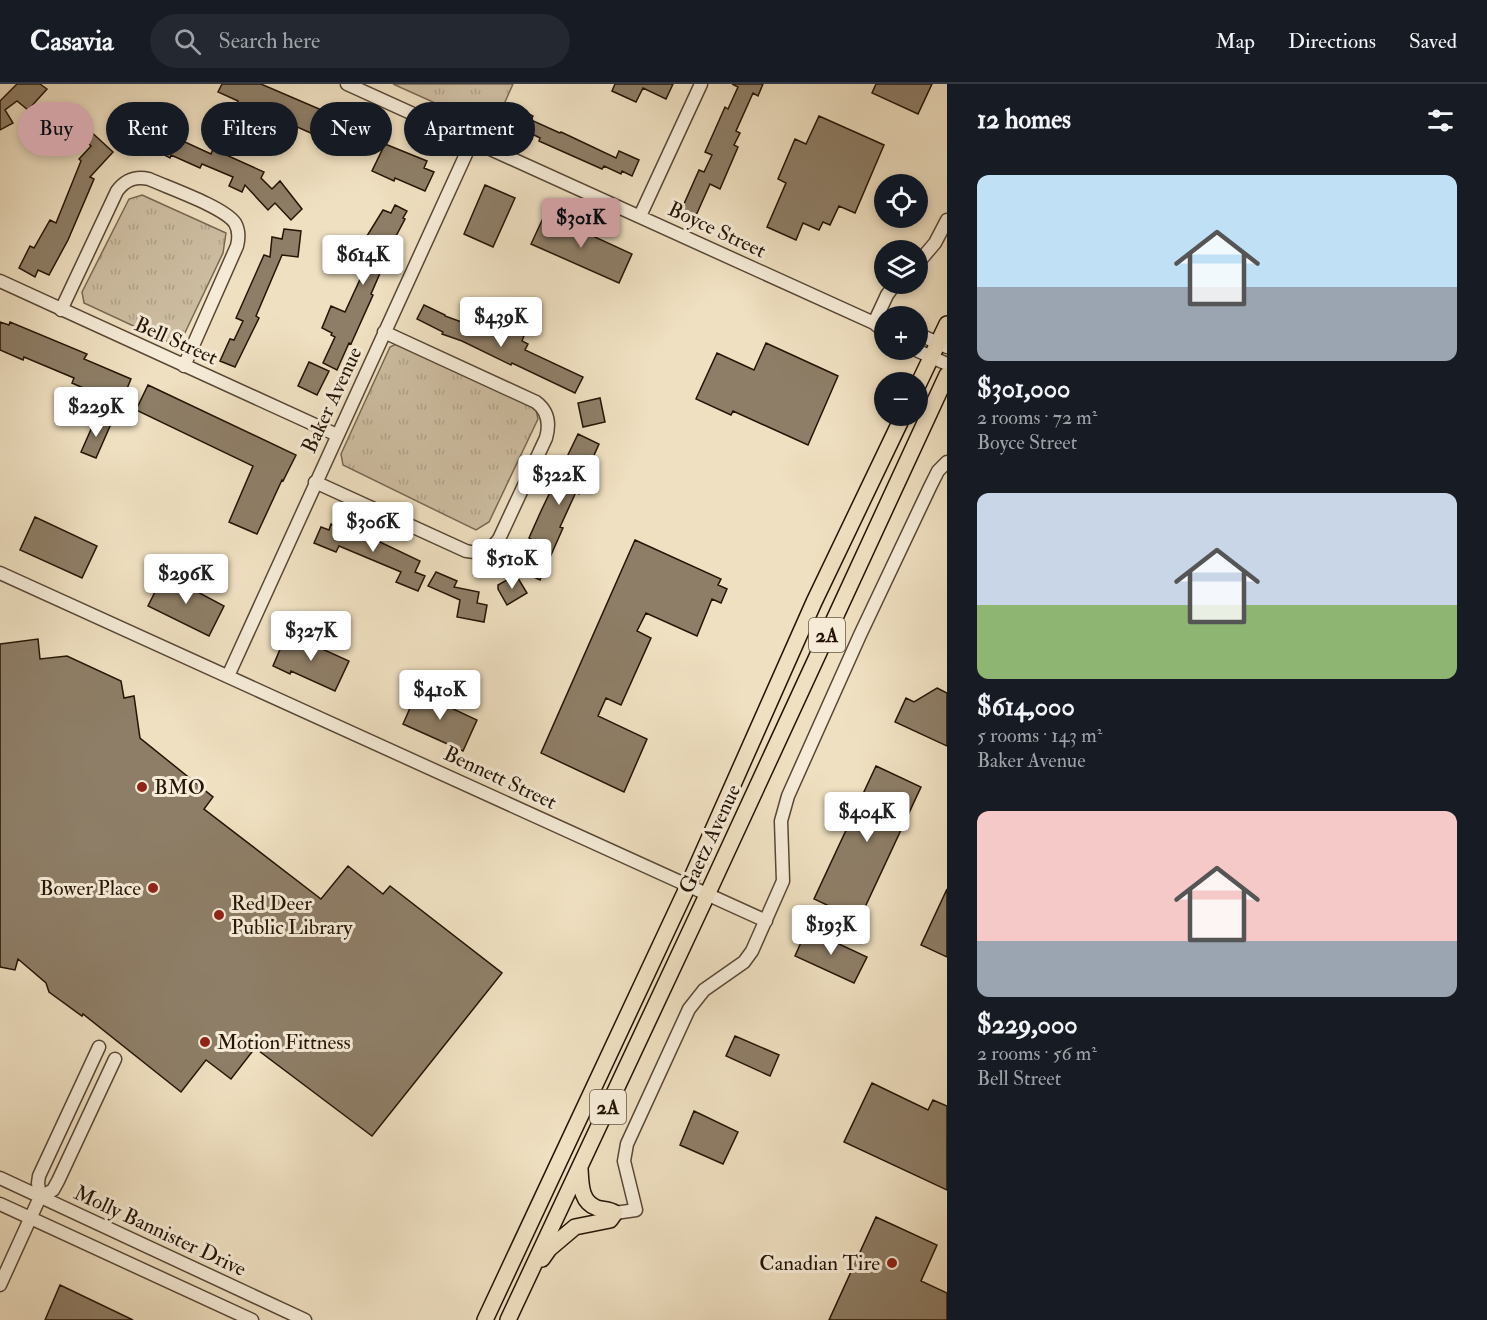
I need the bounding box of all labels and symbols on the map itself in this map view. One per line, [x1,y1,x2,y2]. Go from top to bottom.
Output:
street label: Boyce Street [664,196,771,265]
pin: $301K [539,198,623,249]
pin: $614K [321,235,405,286]
pin: $439K [459,297,543,348]
street label: Bell Street [130,311,222,371]
street label: Baker Avenue [296,342,368,457]
pin: $229K [54,387,138,438]
pin: $322K [517,455,601,506]
pin: $306K [331,502,415,553]
pin: $510K [470,539,554,590]
pin: $296K [144,554,228,605]
pin: $327K [269,611,353,662]
road number: 2A [809,618,845,652]
pin: $410K [398,670,482,721]
street label: Bennett Street [439,740,561,816]
place label: BMO [154,774,205,801]
marker: BMO [135,780,149,794]
street label: Gaetz Avenue [673,780,747,898]
pin: $404K [825,792,909,843]
place label: Bower Place [40,875,141,902]
marker: Bower Place [146,881,160,895]
place label: Red Deer Public Library [231,890,353,941]
pin: $193K [789,905,873,956]
marker: Red Deer Public Library [212,908,226,922]
place label: Motion Fittness [217,1029,351,1056]
marker: Motion Fittness [198,1035,212,1049]
road number: 2A [590,1090,626,1124]
street label: Molly Bannister Drive [70,1179,251,1283]
place label: Canadian Tire [759,1250,880,1277]
marker: Canadian Tire [885,1256,899,1270]

